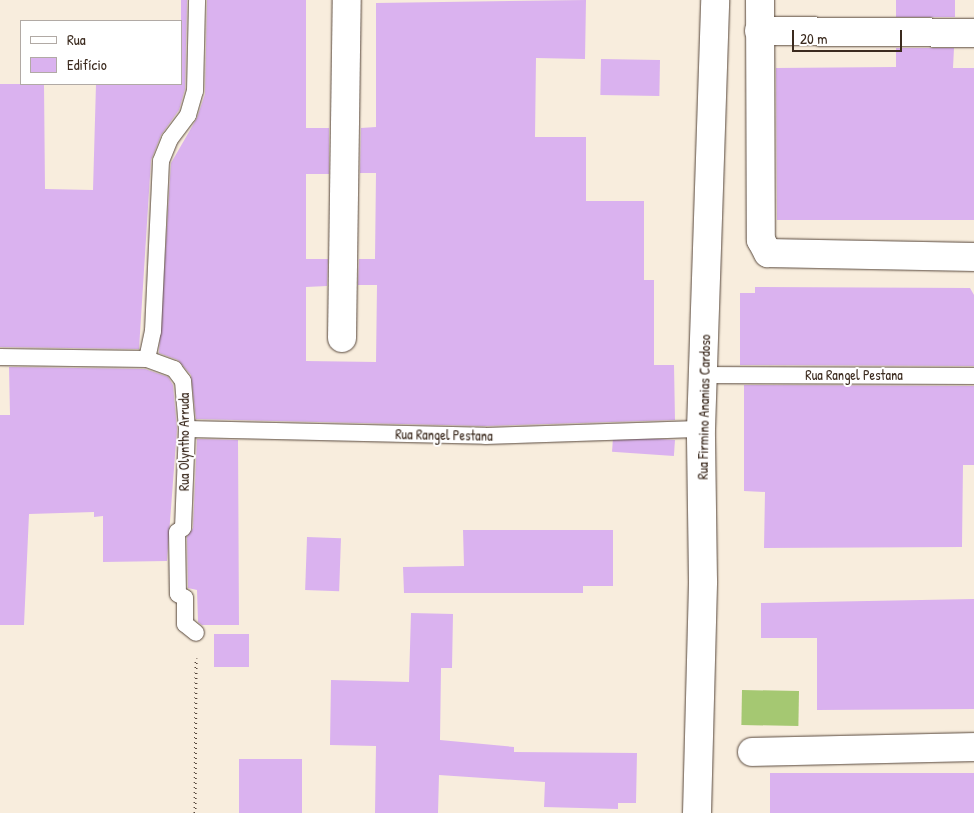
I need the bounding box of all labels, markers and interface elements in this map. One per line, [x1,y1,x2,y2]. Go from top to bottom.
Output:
legend [20,20,182,85]
scale bar [794,20,904,52]
text: 20 m [800,28,827,49]
text: Rua [67,29,86,50]
text: Edifício [67,54,107,75]
street label: Rua Firmino Ananias Cardoso [694,334,714,480]
street label: Rua Rangel Pestana [805,367,903,383]
street label: Rua Olyntho Arruda [176,393,192,491]
street label: Rua Rangel Pestana [395,426,493,444]

